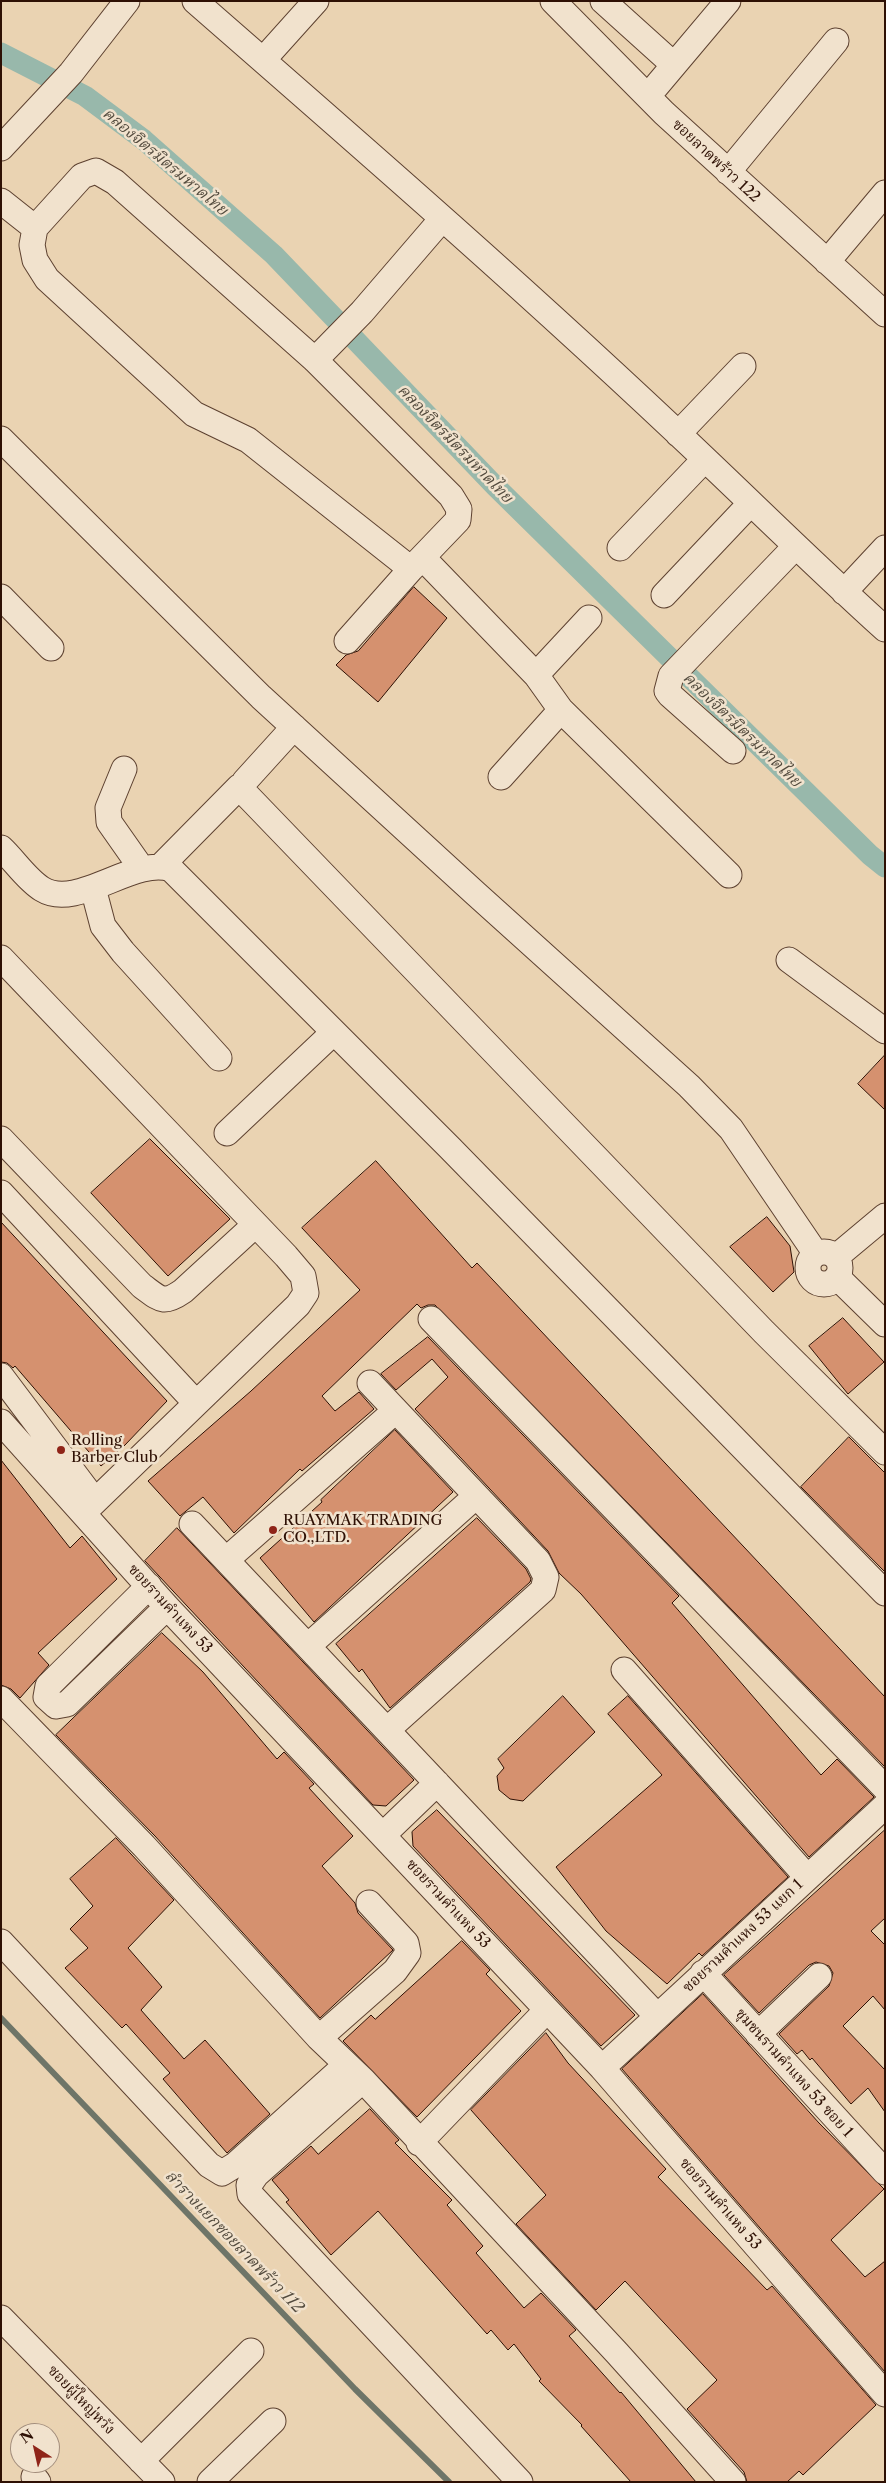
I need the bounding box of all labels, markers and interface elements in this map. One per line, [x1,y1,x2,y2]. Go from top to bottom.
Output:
water label: คลองจิตรมิตรมหาดไทย [99,104,231,220]
street label: ซอยลาดพร้าว 122 [668,116,764,206]
water label: คลองจิตรมิตรมหาดไทย [394,381,516,507]
water label: คลองจิตรมิตรมหาดไทย [679,669,805,791]
place label: Rolling Barber Club [71,1432,158,1467]
marker: Rolling Barber Club [55,1444,67,1456]
place label: RUAYMAK TRADING CO.,LTD. [283,1512,443,1547]
marker: RUAYMAK TRADING CO.,LTD. [267,1524,279,1536]
street label: ซอยรามคำแหง 53 [124,1561,216,1657]
street label: ซอยรามคำแหง 53 [402,1856,494,1952]
street label: ซอยรามคำแหง 53 แยก 1 [679,1876,807,1996]
street label: ชุมชนรามคำแหง 53 ซอย 1 [732,2005,856,2141]
street label: ซอยรามคำแหง 53 [675,2155,765,2253]
water label: ลำรางแยกซอยลาดพร้าว 112 [161,2167,307,2317]
street label: ซอยผู้ใหญ่หวัง [44,2362,118,2438]
north arrow [10,2423,60,2473]
text: N [17,2426,37,2447]

